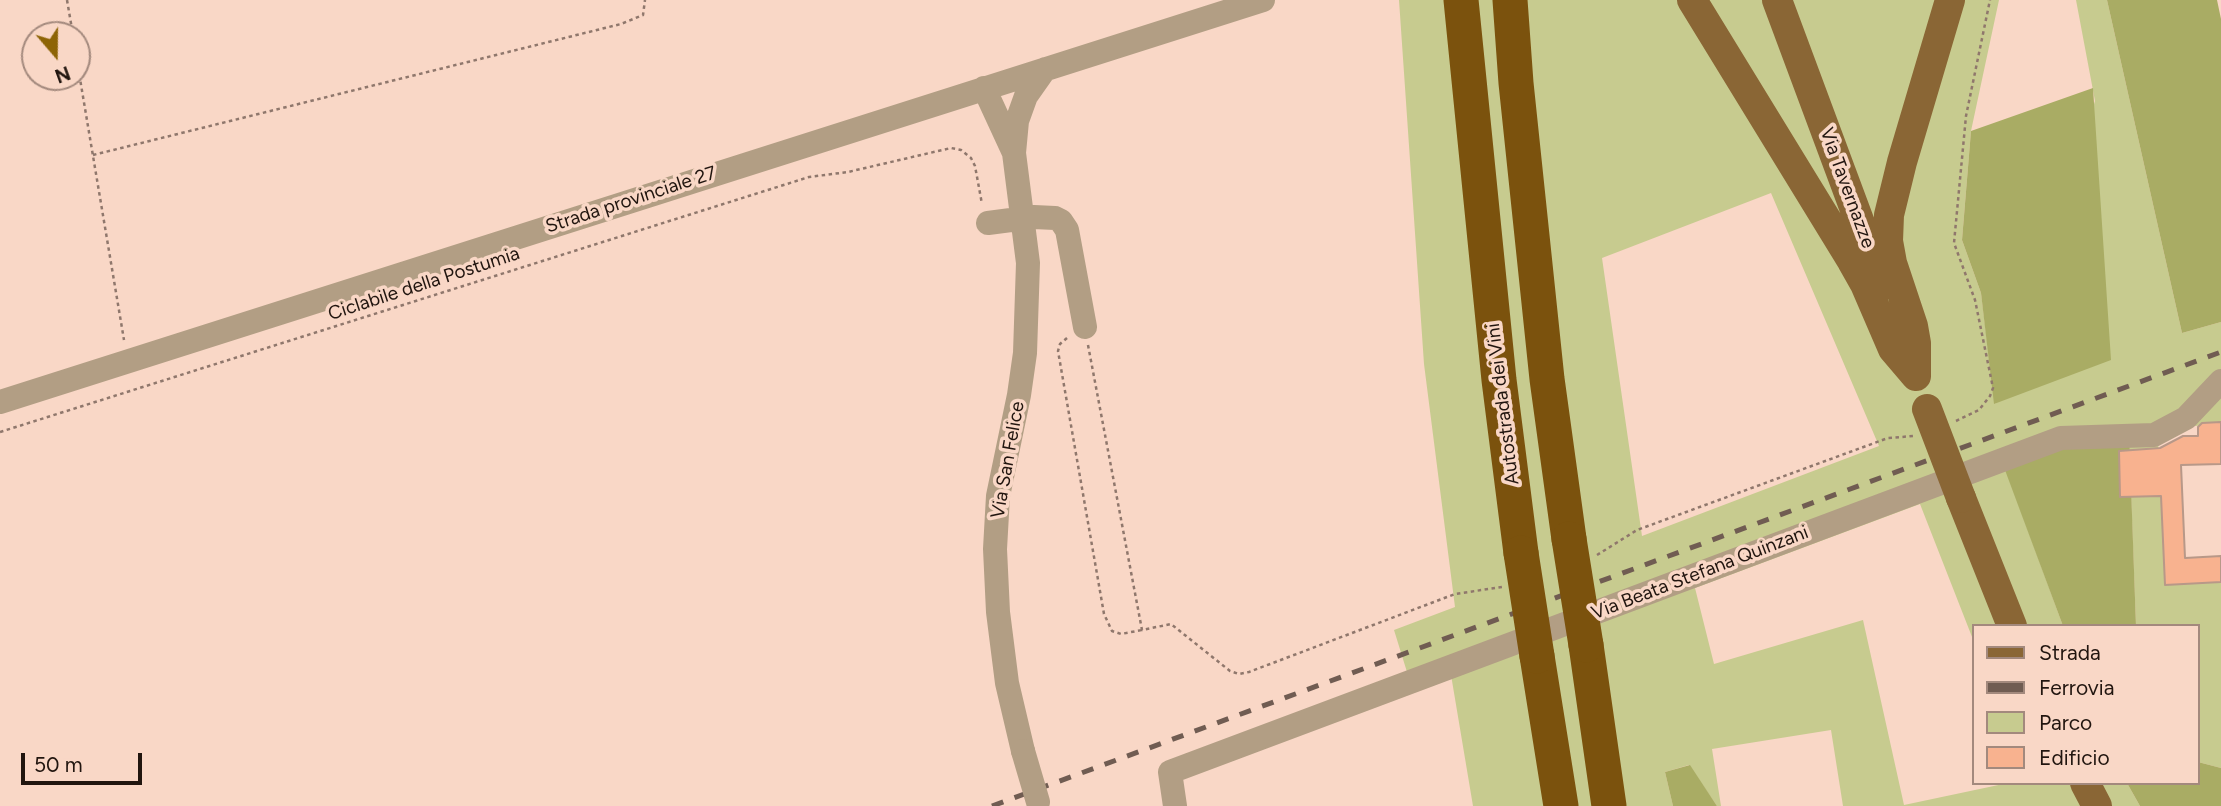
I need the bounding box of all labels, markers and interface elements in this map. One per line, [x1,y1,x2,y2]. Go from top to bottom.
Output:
north arrow [21,21,91,91]
text: N [52,61,74,88]
street label: Via Tavernazze [1815,125,1879,251]
street label: Strada provinciale 27 [543,162,719,238]
street label: Ciclabile della Postumia [325,242,523,326]
street label: Autostrada dei Vini [1482,322,1524,486]
street label: Via San Felice [986,400,1030,520]
street label: Via Beata Stefana Quinzani [1588,521,1812,625]
legend [1972,624,2200,785]
text: Strada [2039,640,2101,665]
text: Ferrovia [2039,675,2114,700]
text: Parco [2039,710,2092,735]
scale bar [24,740,145,784]
text: Edificio [2039,745,2110,770]
text: 50 m [34,752,83,777]

